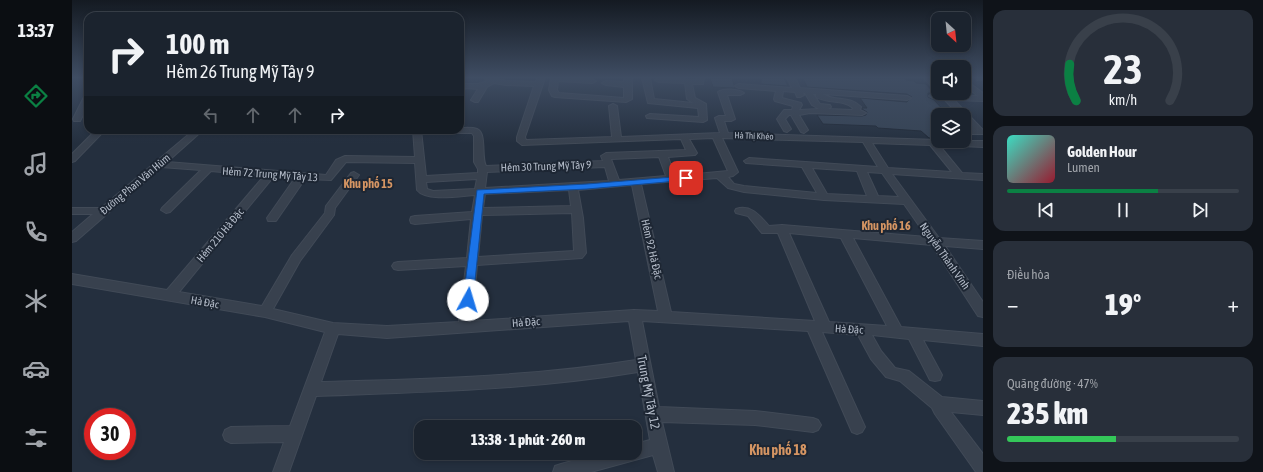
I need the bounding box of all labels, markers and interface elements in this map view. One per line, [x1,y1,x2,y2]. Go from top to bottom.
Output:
north arrow [931,12,971,52]
map controls [931,12,971,148]
text: 13:37 [17,20,55,41]
icon: right [100,28,152,80]
text: 100 m [166,28,229,60]
text: 23 [1103,45,1143,93]
button: sound [931,60,971,100]
text: Hẻm 26 Trung Mỹ Tây 9 [166,61,315,82]
icon: directions [22,82,50,110]
text: km/h [1109,91,1137,107]
icon: left [200,104,222,126]
icon: ahead [242,104,264,126]
icon: ahead [284,104,306,126]
icon: right [326,104,348,126]
button: layers [931,108,971,148]
street label: Hà Thị Khéo [734,130,774,142]
text: Golden Hour [1067,143,1137,160]
icon: music [22,150,50,178]
street label: Đường Phan Văn Hùm [98,151,172,217]
street label: Hẻm 30 Trung Mỹ Tây 9 [500,158,592,174]
text: Lumen [1067,160,1100,175]
pin [669,161,703,195]
street label: Hẻm 72 Trung Mỹ Tây 13 [222,165,318,183]
icon: arrive [675,167,697,189]
district label: Khu phố 15 [343,176,393,191]
icon: previous [1035,199,1057,221]
icon: pause [1112,199,1134,221]
icon: next [1189,199,1211,221]
street label: Hẻm 210 Hà Đặc [194,205,247,265]
icon: phone [22,218,50,246]
street label: Hẻm 92 Hà Đặc [638,218,665,281]
district label: Khu phố 16 [861,218,911,233]
street label: Nguyễn Thành Vĩnh [918,220,972,292]
text: Điều hòa [1007,267,1050,282]
position arrow [447,279,489,321]
icon: climate [22,287,50,315]
text: 19° [1105,287,1141,321]
text: − [1007,291,1018,317]
text: + [1228,291,1239,317]
street label: Hà Đặc [190,294,221,312]
street label: Hà Đặc [511,315,542,330]
street label: Hà Đặc [834,322,864,337]
street label: Trung Mỹ Tây 12 [634,354,663,430]
icon: car [22,355,50,383]
text: Quãng đường · 47% [1007,376,1098,391]
text: 235 km [1007,396,1088,430]
speed limit sign: 30 [84,408,136,460]
icon: filters [22,424,50,452]
text: 13:38 · 1 phút · 260 m [471,431,585,448]
district label: Khu phố 18 [749,441,807,458]

